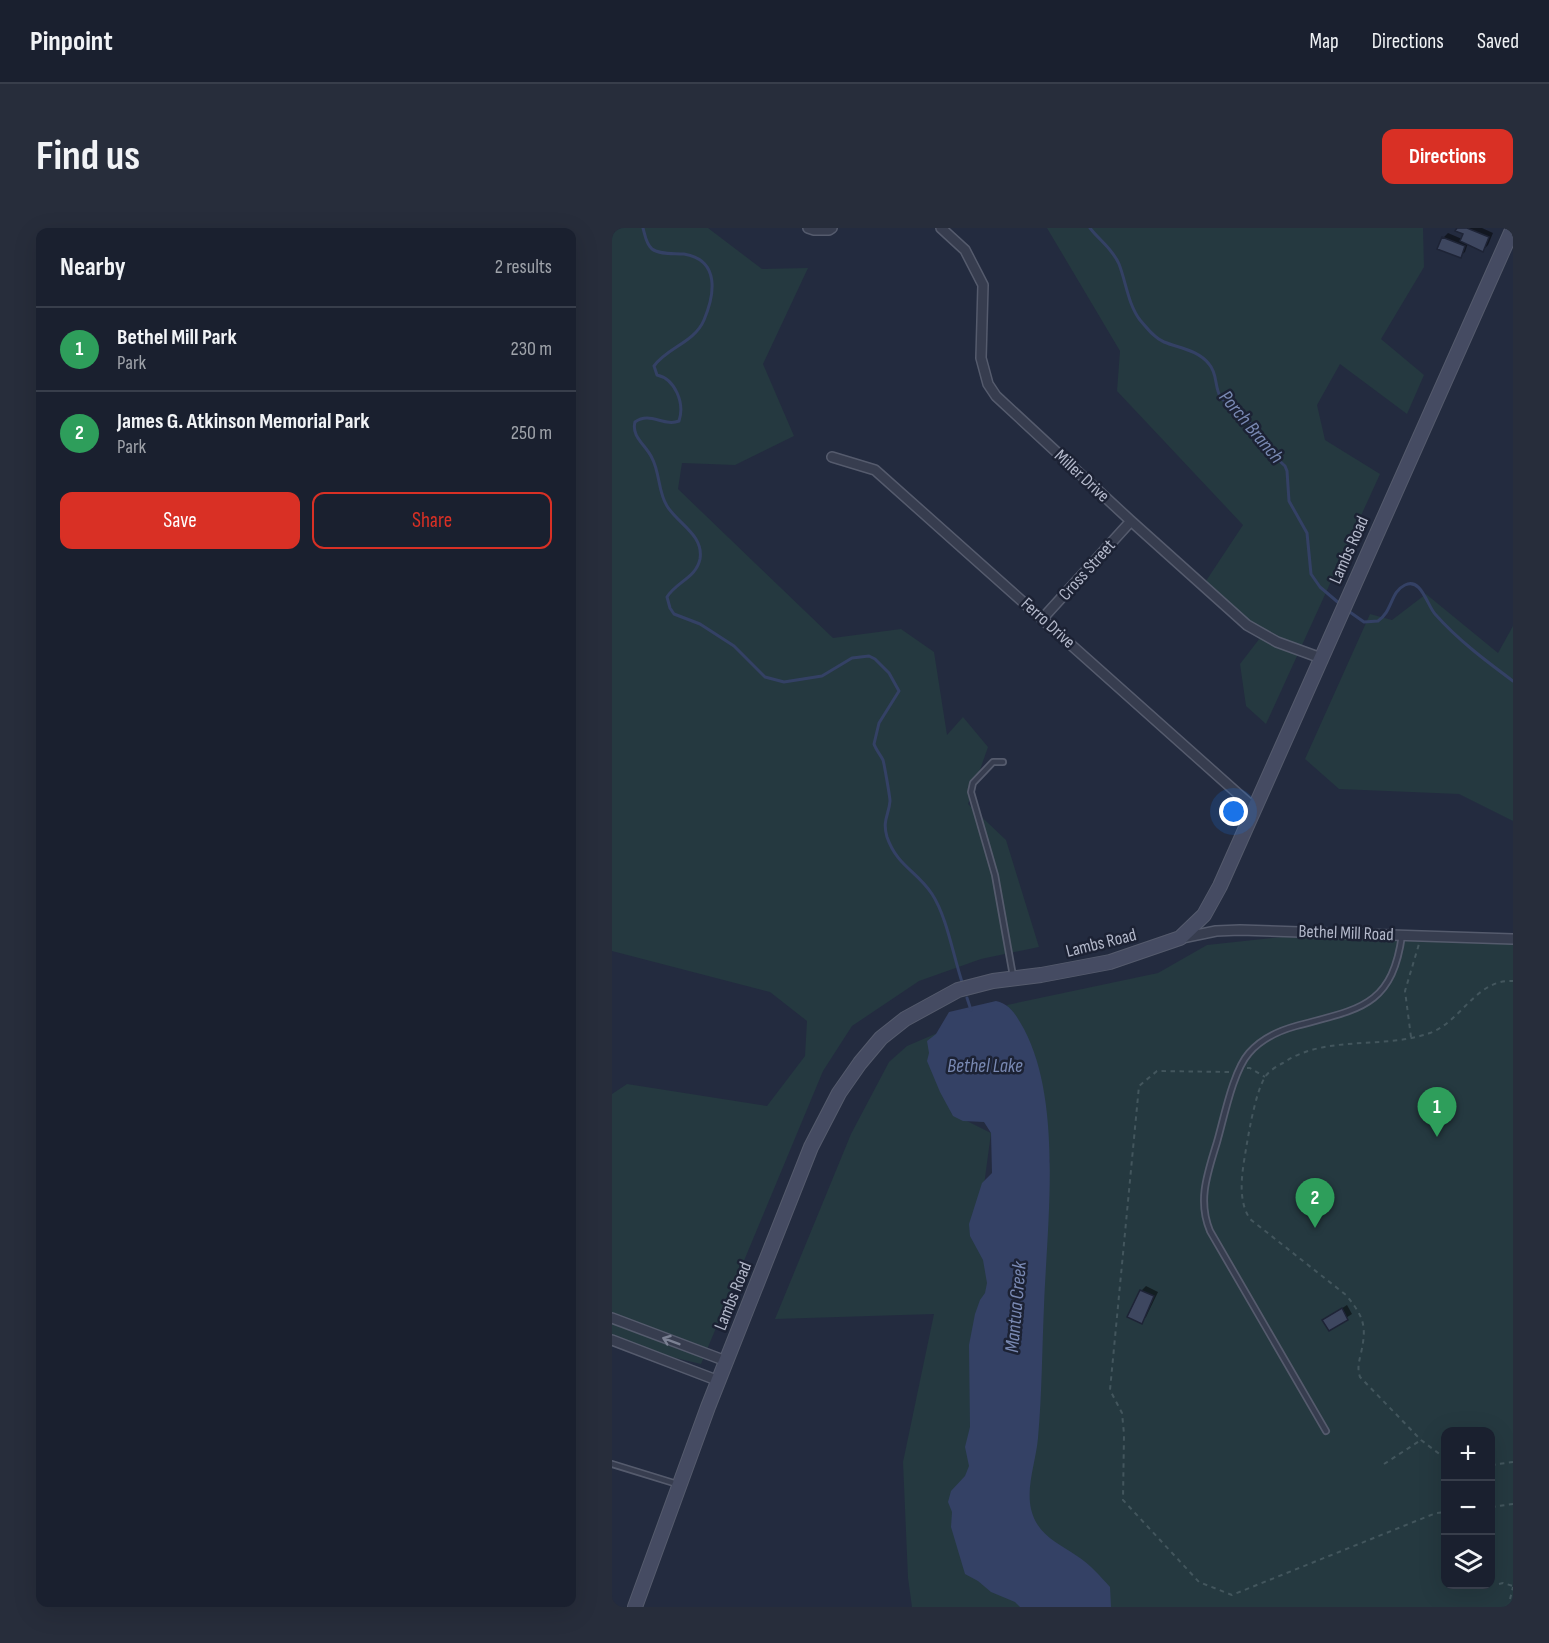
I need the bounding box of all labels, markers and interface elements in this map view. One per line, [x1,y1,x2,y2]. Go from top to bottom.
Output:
text: Pinpoint [30,25,113,58]
text: Map [1309,29,1339,54]
text: Directions [1372,29,1444,54]
text: Saved [1477,29,1519,54]
button: Directions [1382,129,1513,184]
text: Find us [36,131,140,182]
text: Nearby [60,252,126,283]
text: 2 results [495,255,552,279]
text: Bethel Mill Park [117,324,237,351]
text: 1 [76,337,83,361]
text: 230 m [510,337,552,361]
text: Park [117,351,146,375]
water label: Porch Branch [1214,386,1288,468]
text: James G. Atkinson Memorial Park [117,408,370,435]
text: 2 [75,421,84,445]
text: 250 m [511,421,552,445]
text: Park [117,435,146,459]
street label: Miller Drive [1050,445,1114,507]
button: Save [60,492,300,549]
button: Share [312,492,552,549]
street label: Lambs Road [1325,513,1373,587]
street label: Cross Street [1054,535,1120,605]
street label: Ferro Drive [1017,593,1079,653]
your location [1219,797,1248,826]
street label: Bethel Mill Road [1298,921,1394,945]
street label: Lambs Road [1064,924,1138,962]
water label: Bethel Lake [947,1054,1023,1078]
pin: 1 [1418,1088,1456,1137]
pin: 2 [1296,1178,1334,1228]
street label: Lambs Road [710,1259,756,1333]
water label: Mantua Creek [1000,1260,1032,1354]
one-way arrow [662,1335,681,1346]
map controls [1441,1427,1495,1589]
button: + [1441,1427,1495,1481]
button: − [1441,1481,1495,1535]
button: layers [1441,1535,1495,1589]

